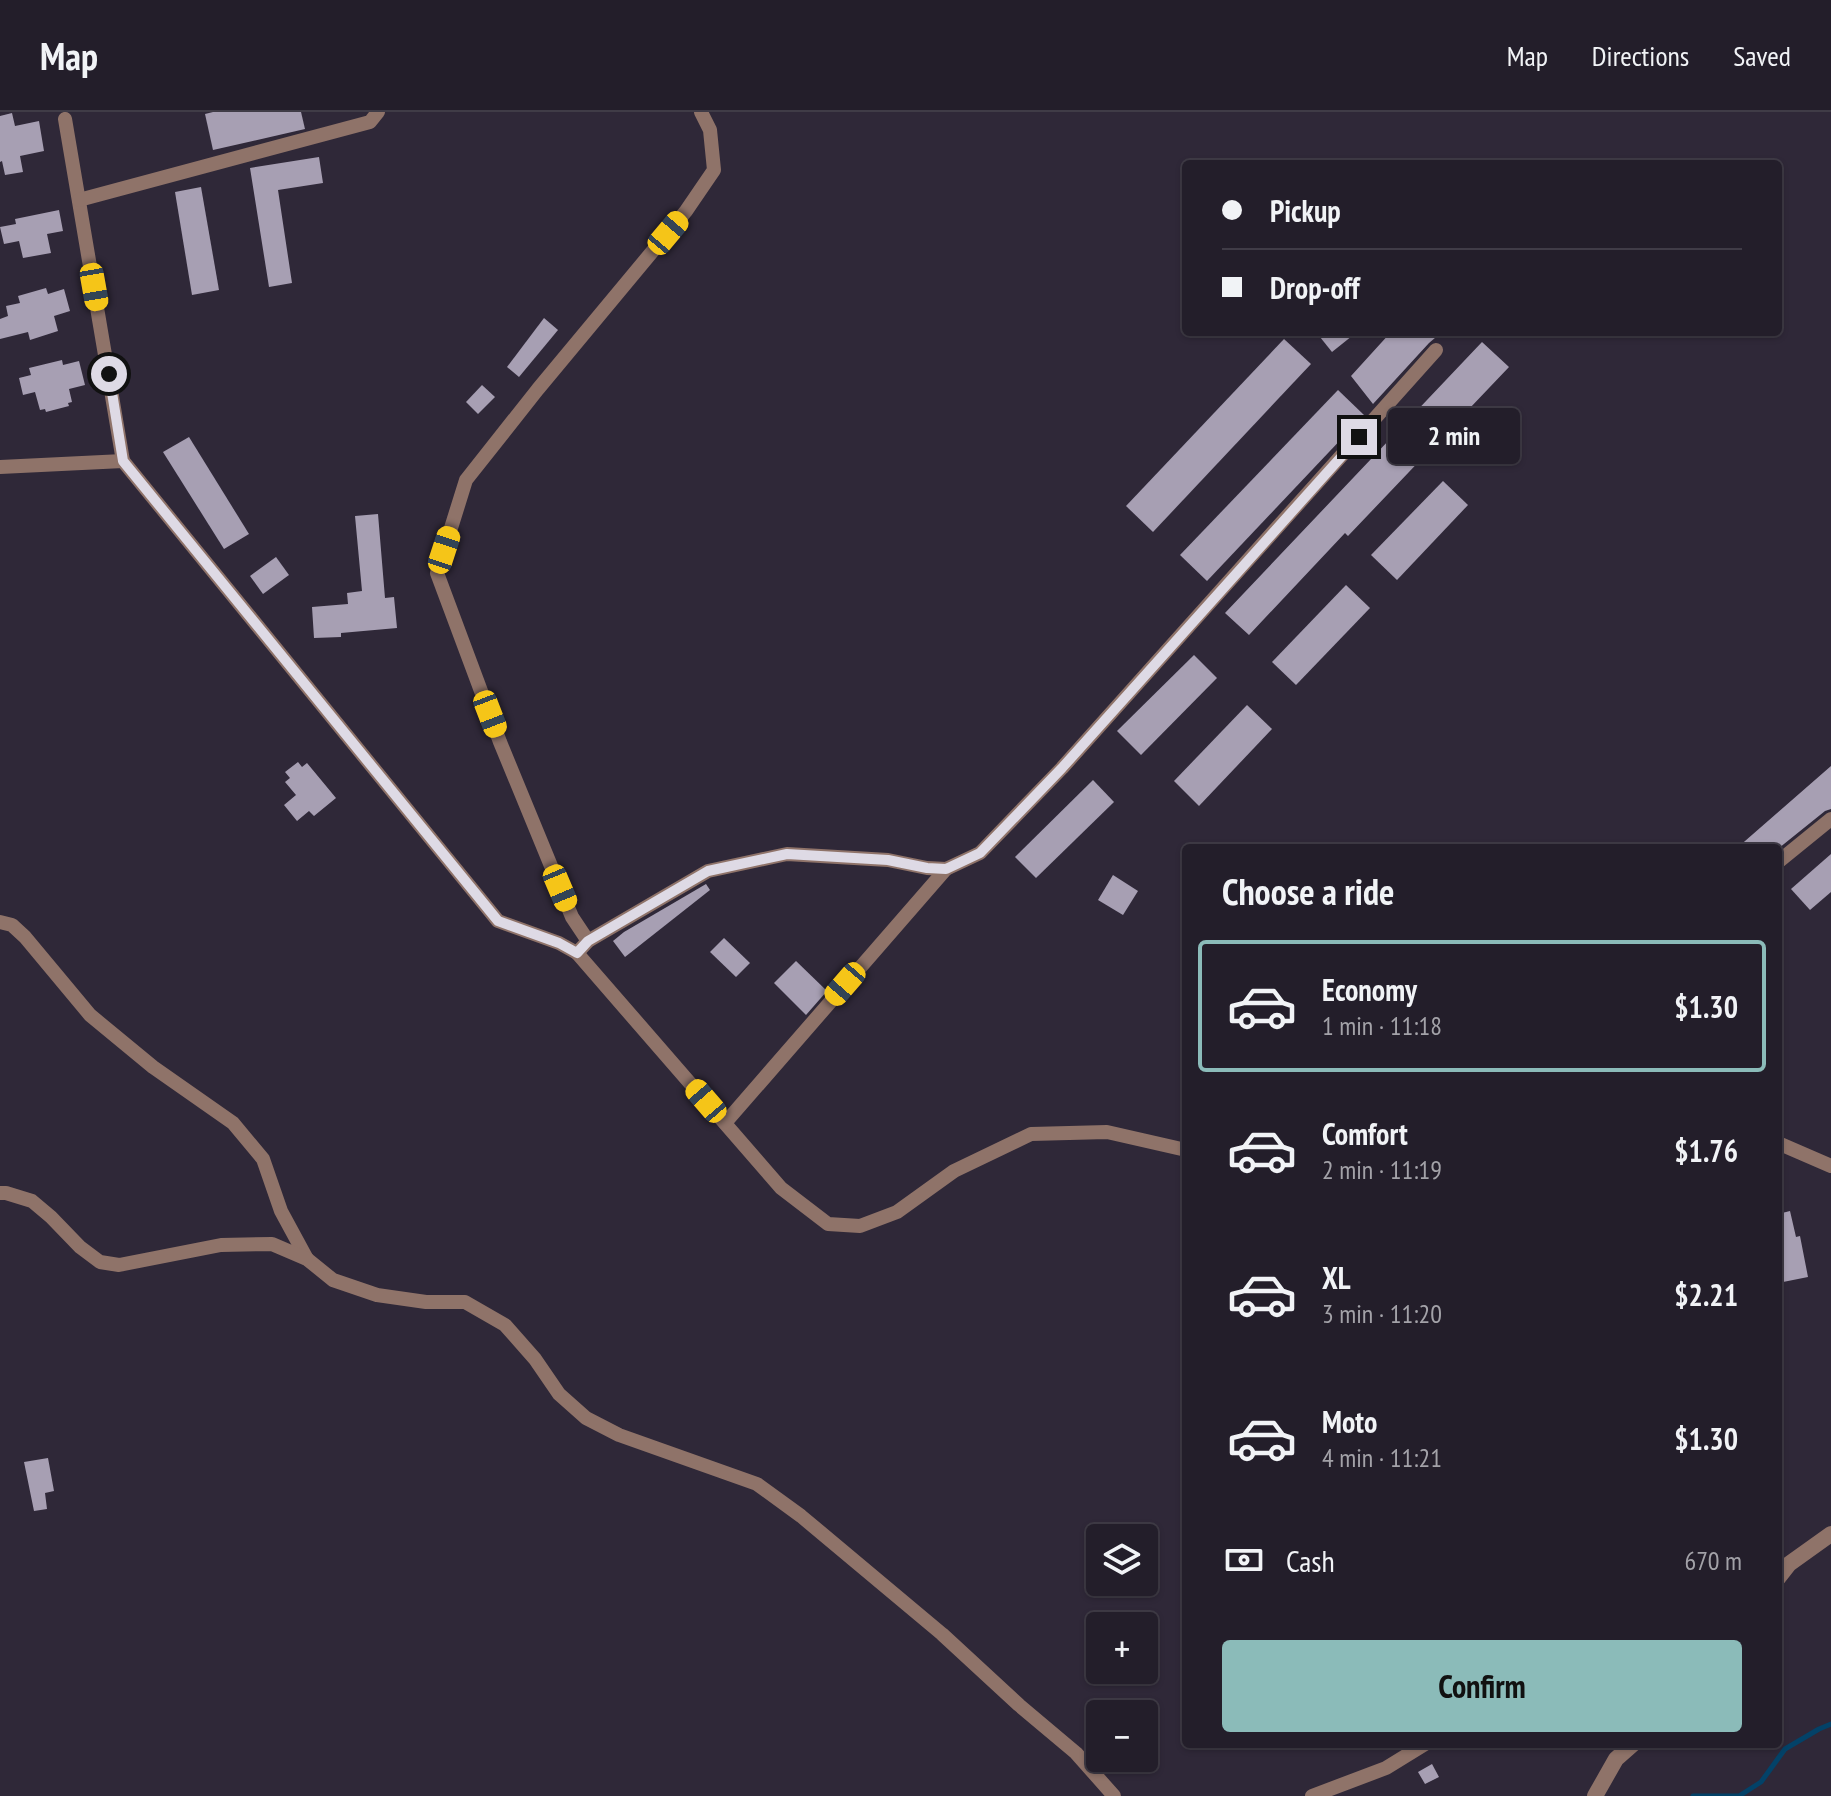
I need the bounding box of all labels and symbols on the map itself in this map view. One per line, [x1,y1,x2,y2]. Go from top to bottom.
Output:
car [643,207,693,259]
car [78,261,110,313]
route start [91,356,127,392]
callout: 2 min [1387,409,1519,465]
route end [1341,419,1377,455]
car [425,523,463,577]
car [470,687,510,741]
car [540,861,580,915]
car [820,958,870,1010]
car [681,1075,731,1127]

